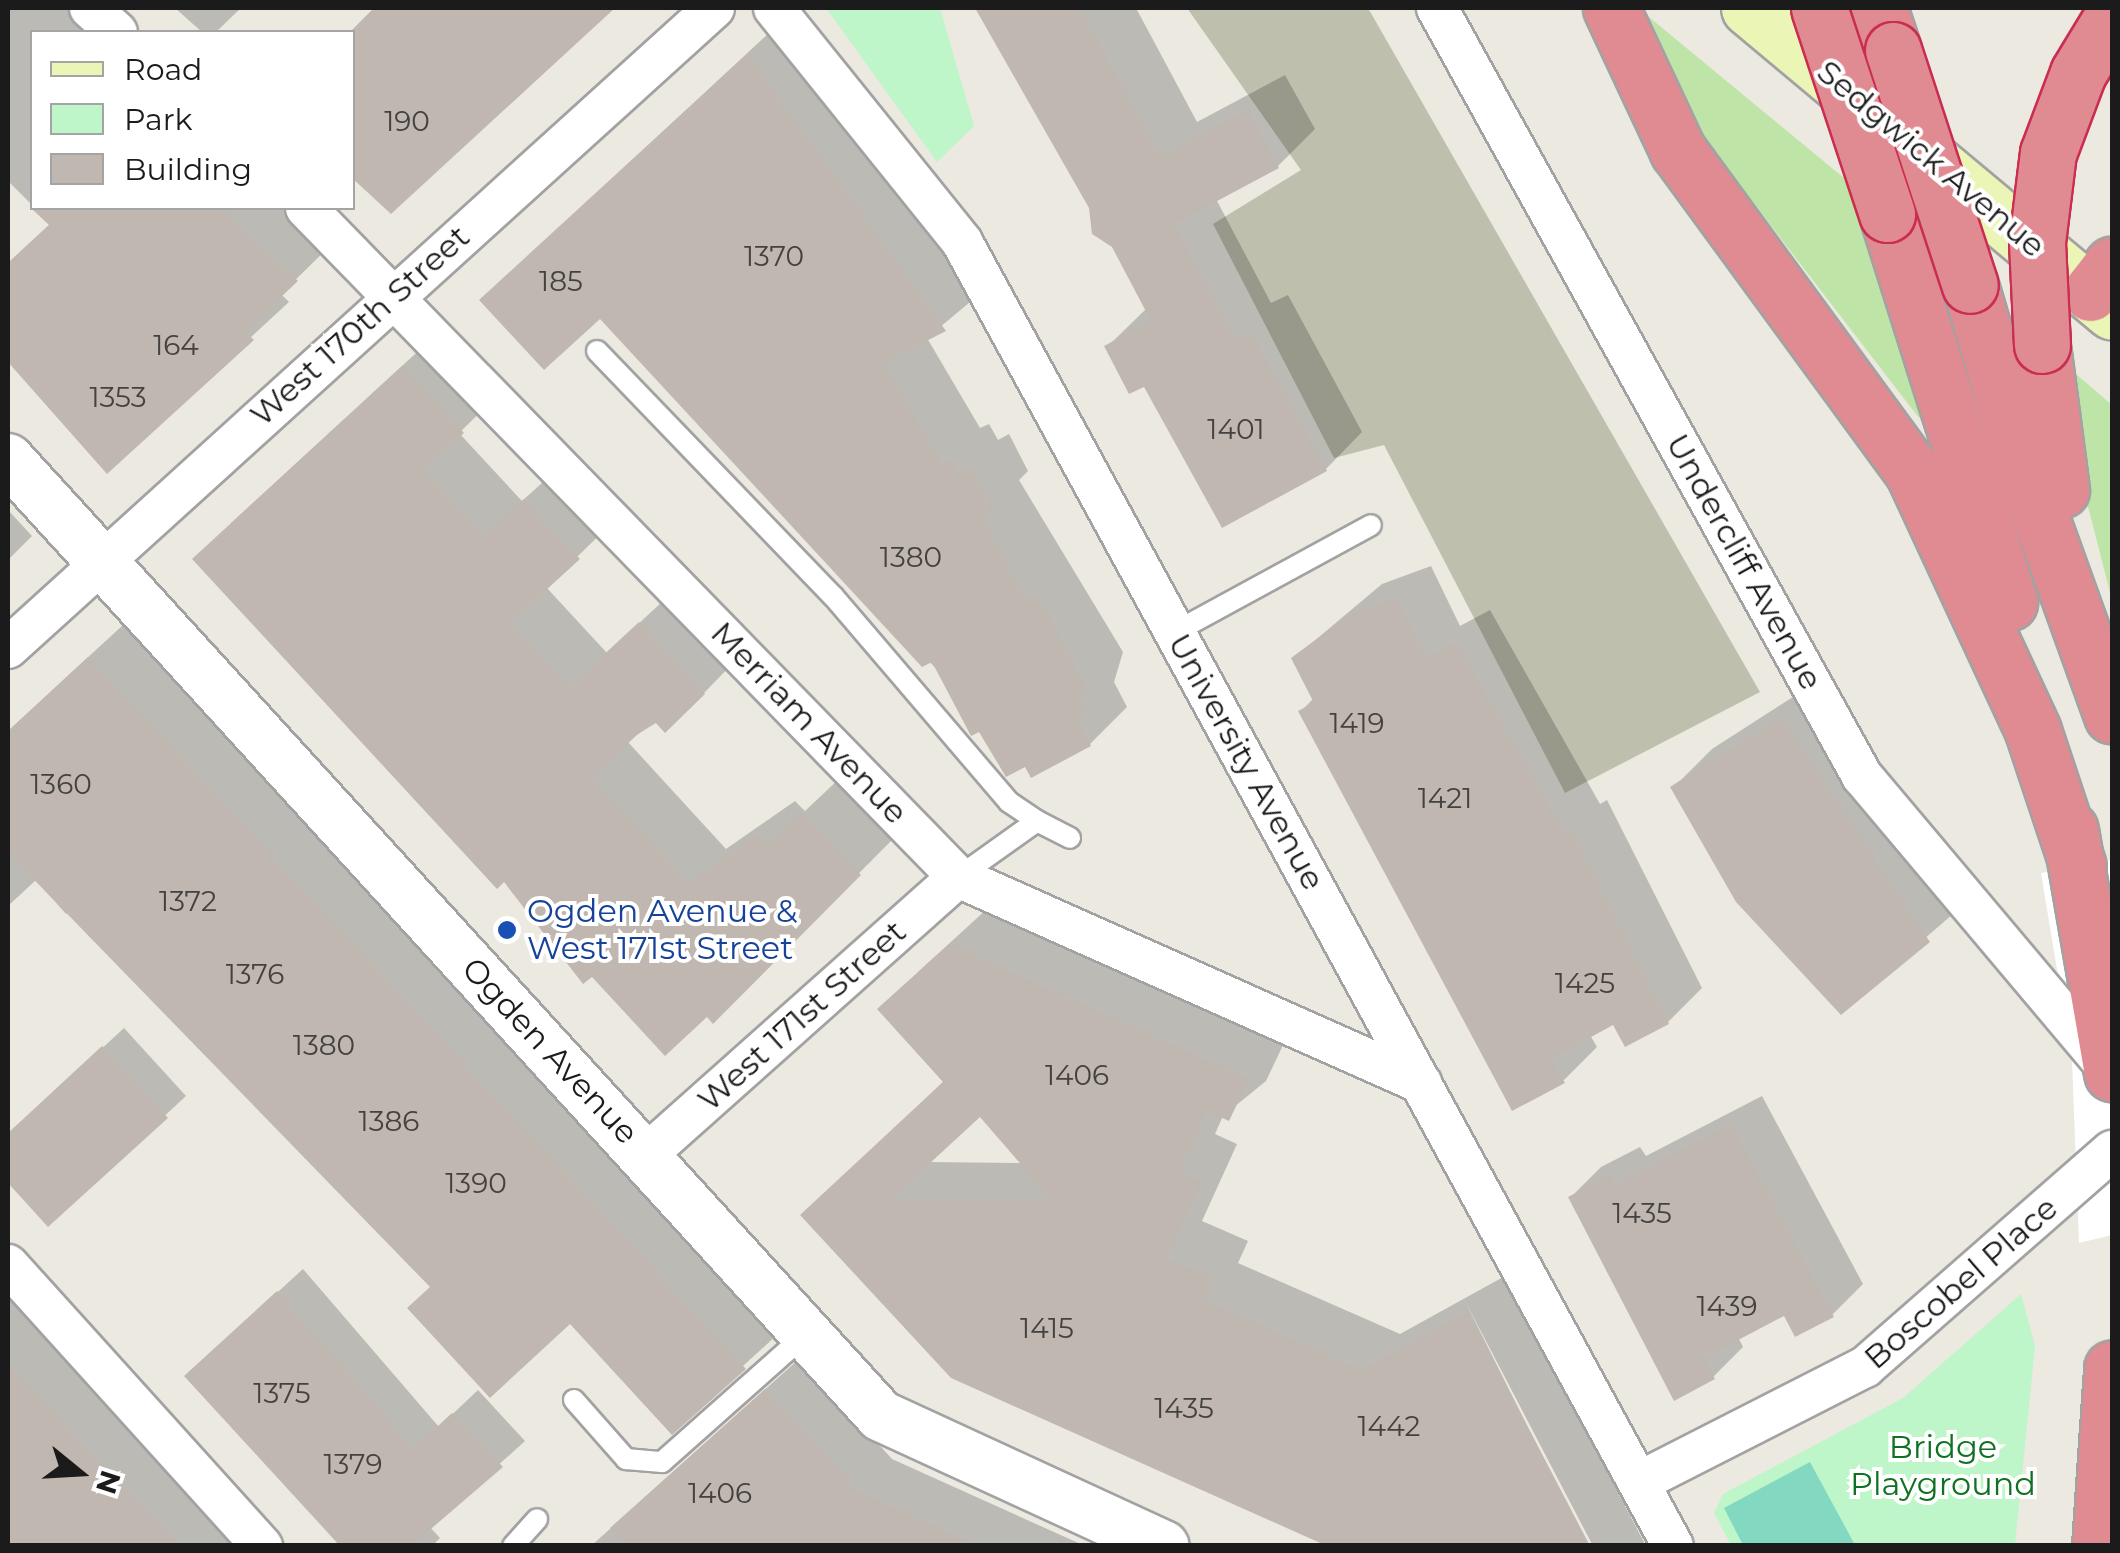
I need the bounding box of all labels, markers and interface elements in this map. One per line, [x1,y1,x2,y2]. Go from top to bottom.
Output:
legend [30,30,355,210]
text: Road [124,51,202,88]
street label: Sedgwick Avenue [1809,53,2053,265]
text: Park [124,101,193,138]
house number: 190 [384,104,430,138]
text: Building [124,151,252,188]
street label: West 170th Street [243,218,477,434]
house number: 1370 [744,239,804,273]
house number: 185 [539,264,583,298]
house number: 164 [153,328,199,362]
house number: 1353 [89,380,147,414]
house number: 1401 [1207,412,1265,446]
street label: Undercliff Avenue [1658,427,1830,697]
house number: 1380 [880,540,942,574]
street label: Merriam Avenue [703,614,915,832]
street label: University Avenue [1160,627,1332,897]
house number: 1419 [1329,706,1385,740]
house number: 1360 [30,767,92,801]
house number: 1421 [1418,781,1472,815]
house number: 1372 [159,884,217,918]
place label: Ogden Avenue & West 171st Street [527,893,797,968]
street label: West 171st Street [690,913,914,1119]
marker: Ogden Avenue & West 171st Street [496,919,518,941]
street label: Ogden Avenue [454,950,646,1152]
house number: 1376 [226,957,284,991]
house number: 1425 [1555,966,1615,1000]
house number: 1380 [293,1028,355,1062]
house number: 1406 [1045,1058,1109,1092]
house number: 1386 [359,1104,419,1138]
house number: 1390 [445,1166,507,1200]
street label: Boscobel Place [1857,1189,2065,1377]
house number: 1435 [1612,1196,1672,1230]
house number: 1439 [1696,1289,1758,1323]
house number: 1415 [1020,1311,1074,1345]
house number: 1375 [253,1376,311,1410]
house number: 1435 [1154,1391,1214,1425]
house number: 1442 [1358,1409,1420,1443]
north arrow [30,1423,130,1523]
park label: Bridge Playground [1850,1429,2036,1504]
house number: 1379 [323,1447,383,1481]
text: N [89,1466,128,1498]
house number: 1406 [688,1476,752,1510]

